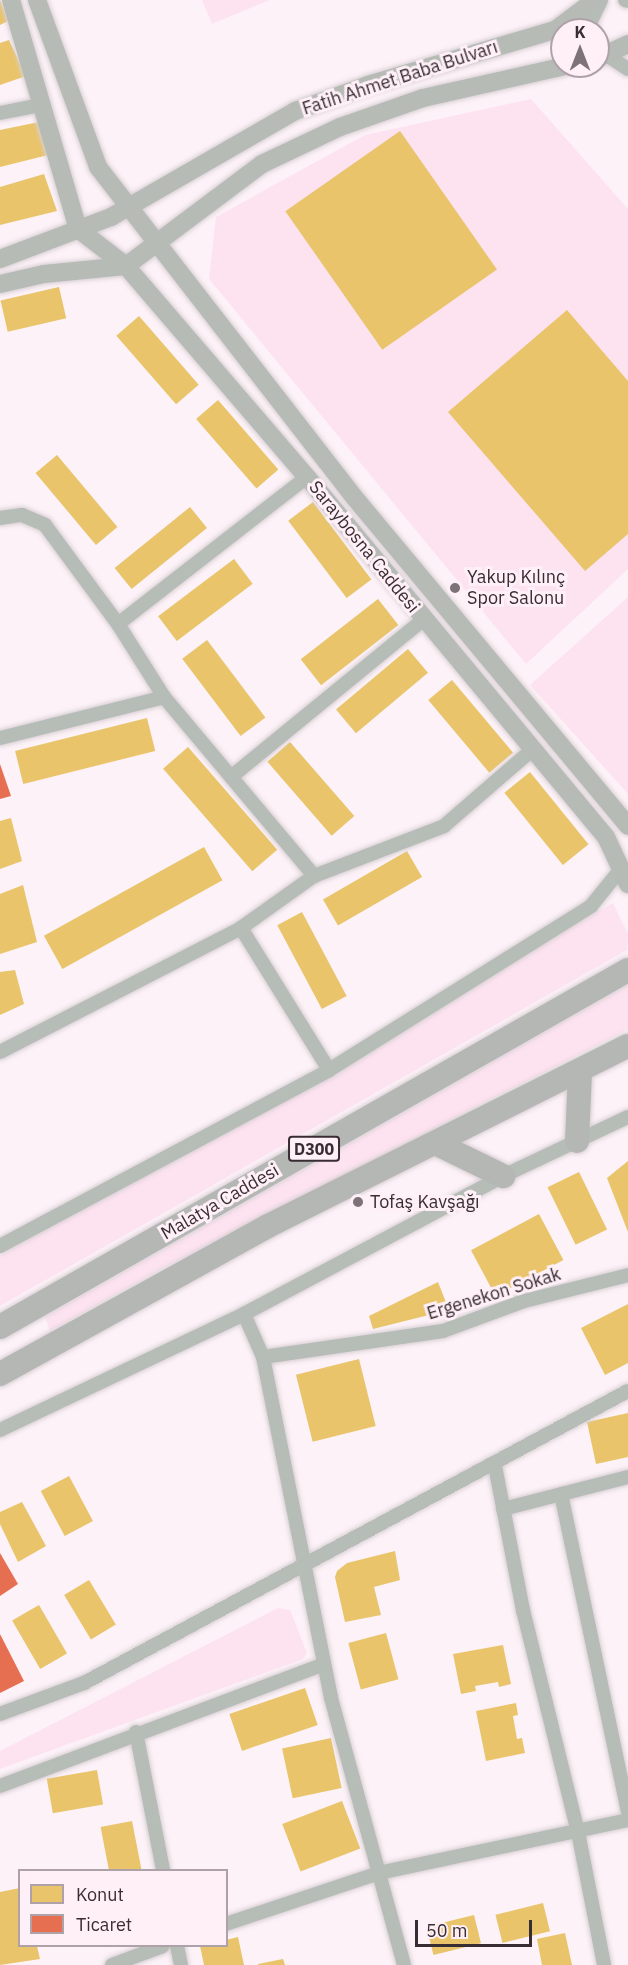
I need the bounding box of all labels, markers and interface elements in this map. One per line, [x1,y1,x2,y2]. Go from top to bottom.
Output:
north arrow [550,18,610,78]
text: K [574,22,586,42]
street label: Fatih Ahmet Baba Bulvarı [300,36,500,120]
street label: Saraybosna Caddesi [304,477,424,617]
place label: Yakup Kılınç Spor Salonu [467,567,565,610]
marker: Yakup Kılınç Spor Salonu [448,581,462,595]
road number: D300 [287,1136,341,1162]
street label: Malatya Caddesi [157,1160,283,1244]
place label: Tofaş Kavşağı [370,1191,479,1213]
marker: Tofaş Kavşağı [351,1195,365,1209]
street label: Ergenekon Sokak [424,1263,564,1325]
legend [18,1869,228,1947]
text: Konut [76,1883,124,1906]
scale bar [418,1908,535,1946]
text: Ticaret [76,1913,132,1936]
text: 50 m [426,1919,468,1942]

